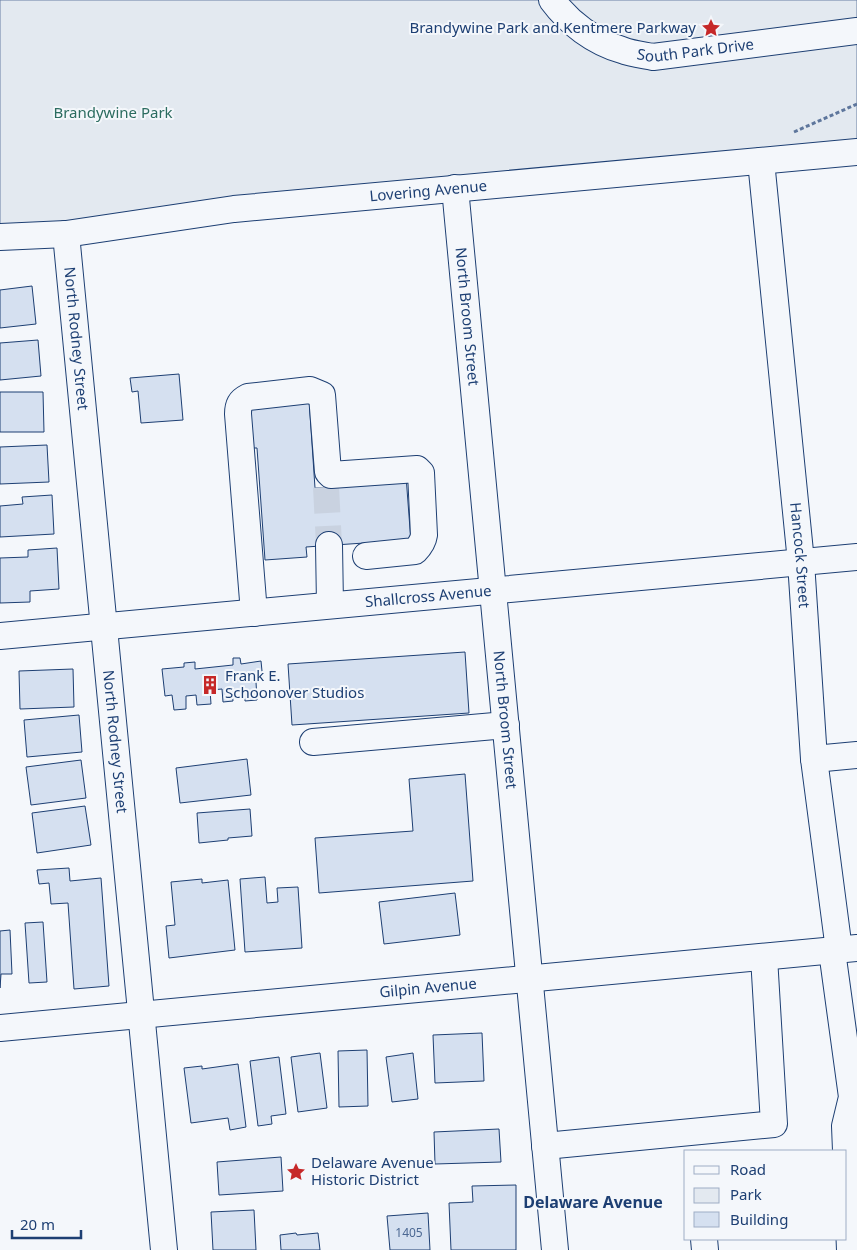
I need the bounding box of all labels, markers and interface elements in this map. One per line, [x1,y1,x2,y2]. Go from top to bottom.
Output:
place label: Brandywine Park and Kentmere Parkway [409,17,696,37]
place icon: Brandywine Park and Kentmere Parkway [700,17,722,39]
street label: South Park Drive [635,33,755,66]
park label: Brandywine Park [53,102,173,122]
street label: Lovering Avenue [369,175,488,206]
street label: North Broom Street [452,246,485,387]
street label: North Rodney Street [60,266,94,412]
street label: Hancock Street [786,501,815,609]
street label: Shallcross Avenue [364,580,492,611]
street label: North Broom Street [490,649,523,790]
place label: Frank E. Schoonover Studios [225,665,364,702]
street label: North Rodney Street [99,669,133,815]
building icon: Frank E. Schoonover Studios [199,674,221,696]
street label: Gilpin Avenue [378,973,478,1002]
legend [684,1150,847,1240]
place label: Delaware Avenue Historic District [311,1152,434,1189]
text: Road [730,1159,766,1179]
place icon: Delaware Avenue Historic District [285,1161,307,1183]
text: Park [730,1184,762,1204]
district label: Delaware Avenue [523,1191,663,1213]
scale bar [12,1208,81,1240]
text: Building [730,1209,788,1229]
text: 20 m [20,1214,55,1234]
house number: 1405 [395,1224,423,1241]

